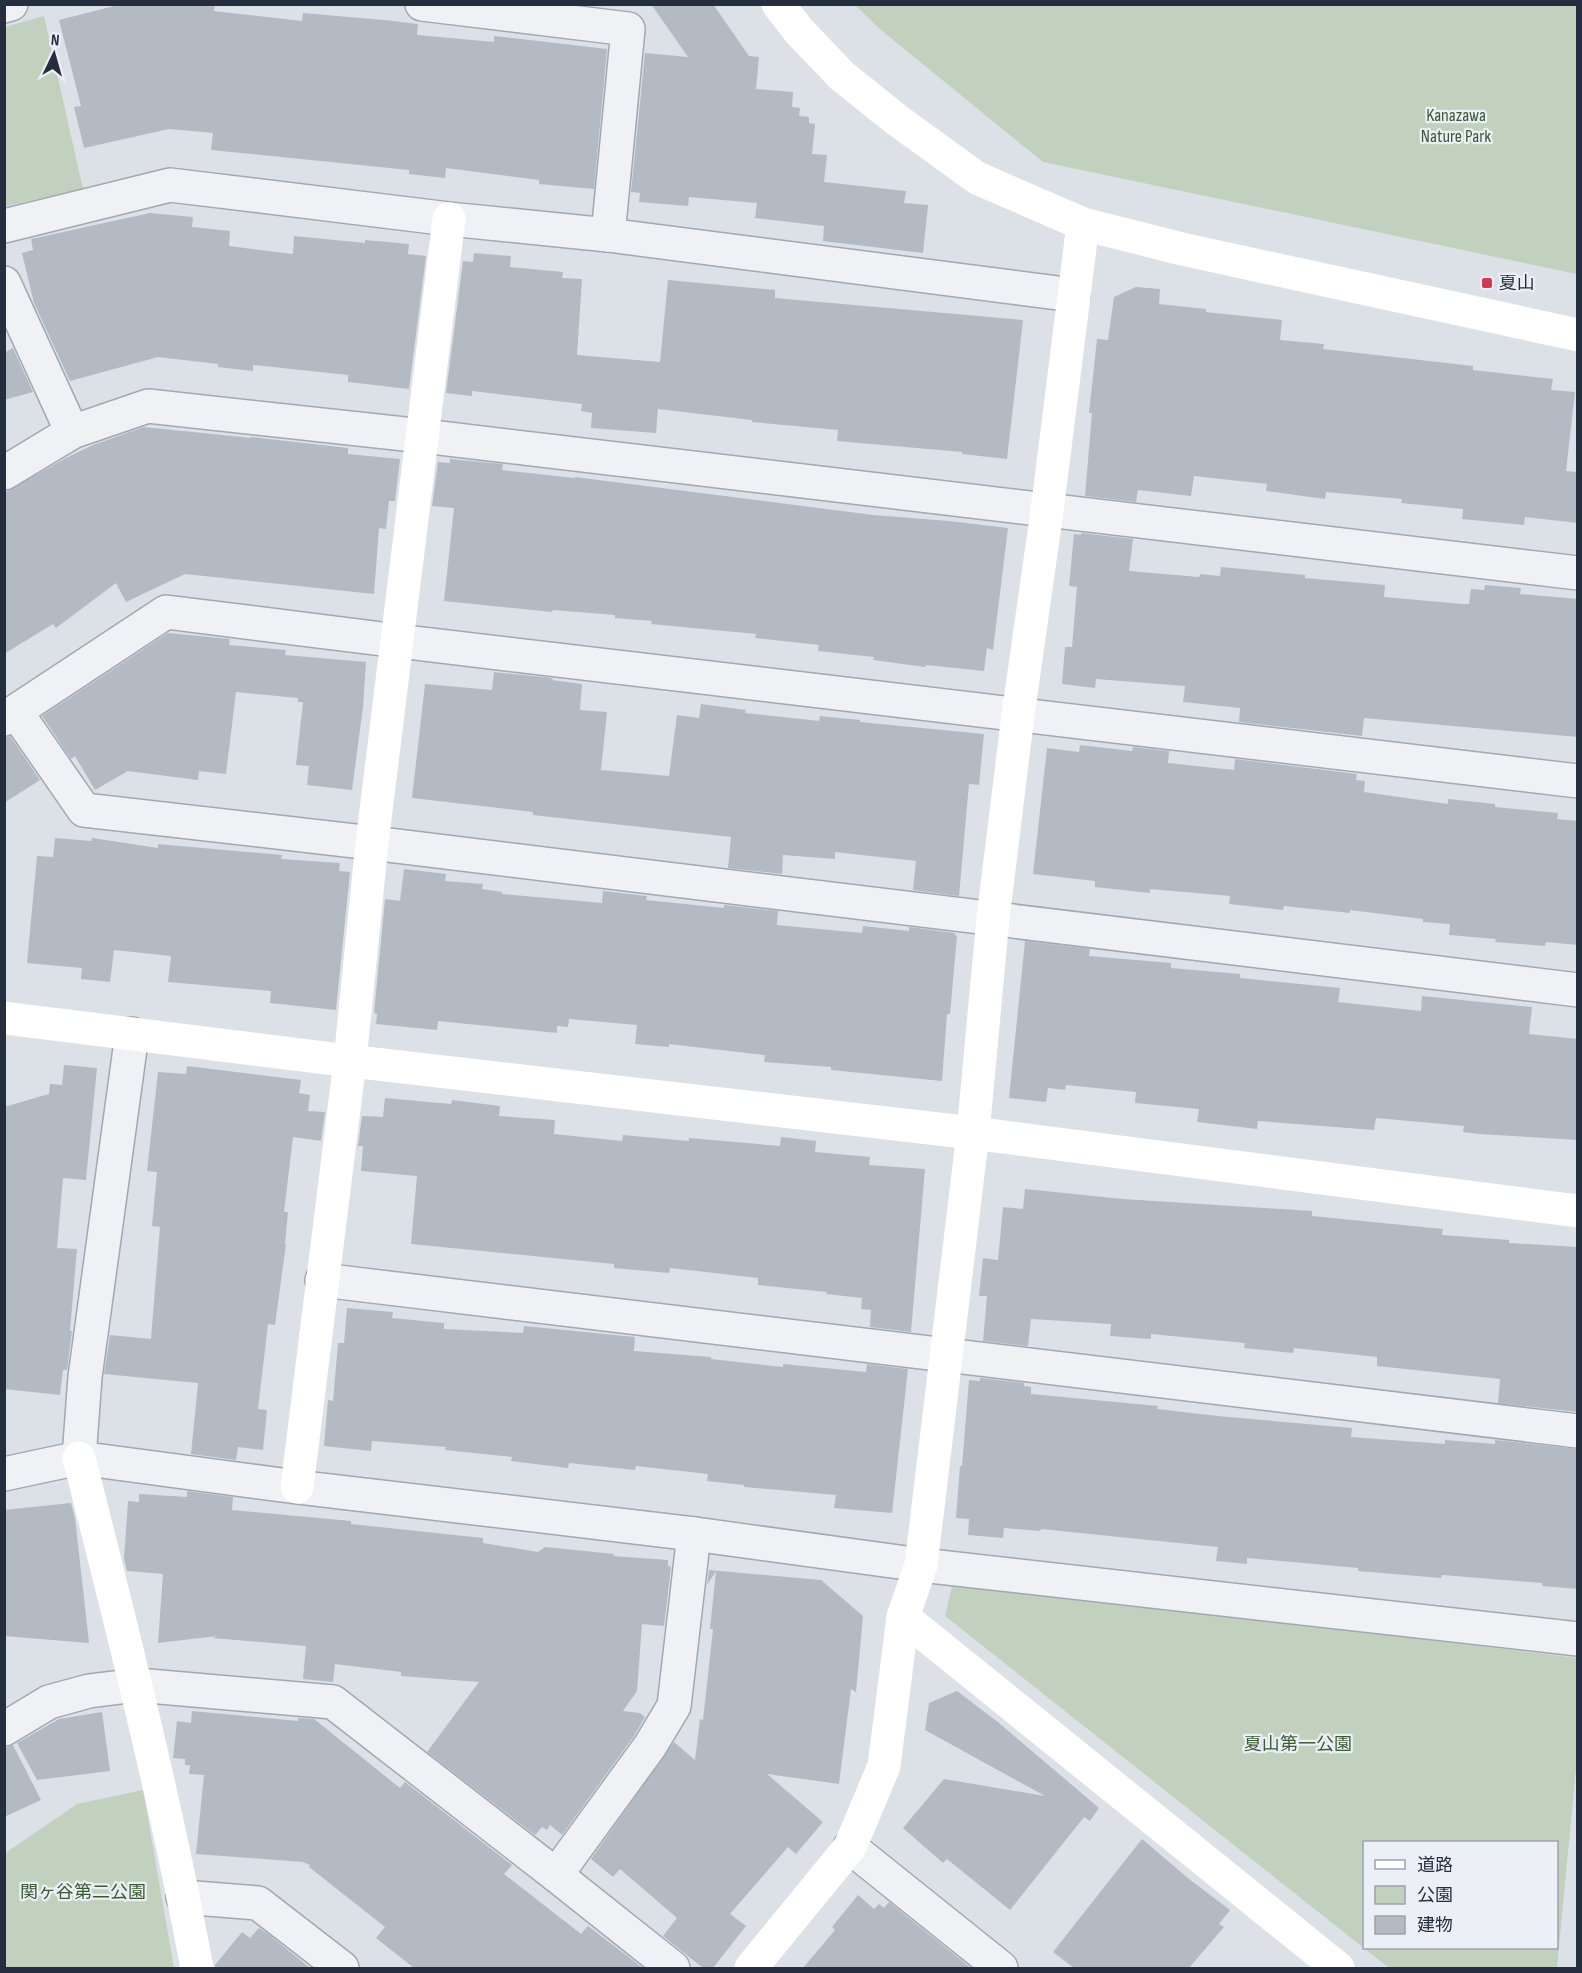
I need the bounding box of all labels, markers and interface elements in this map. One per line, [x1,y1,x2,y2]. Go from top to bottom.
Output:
north arrow [24,24,84,84]
text: N [50,31,60,50]
park label: Kanazawa Nature Park [1421,105,1491,147]
place label: 夏山 [1499,273,1535,294]
marker: 夏山 [1480,276,1494,290]
park label: 夏山第一公園 [1244,1734,1352,1755]
legend [1363,1841,1558,1949]
text: 道路 [1417,1855,1453,1876]
park label: 関ヶ谷第二公園 [20,1882,146,1903]
text: 公園 [1417,1885,1453,1906]
text: 建物 [1417,1915,1453,1936]

